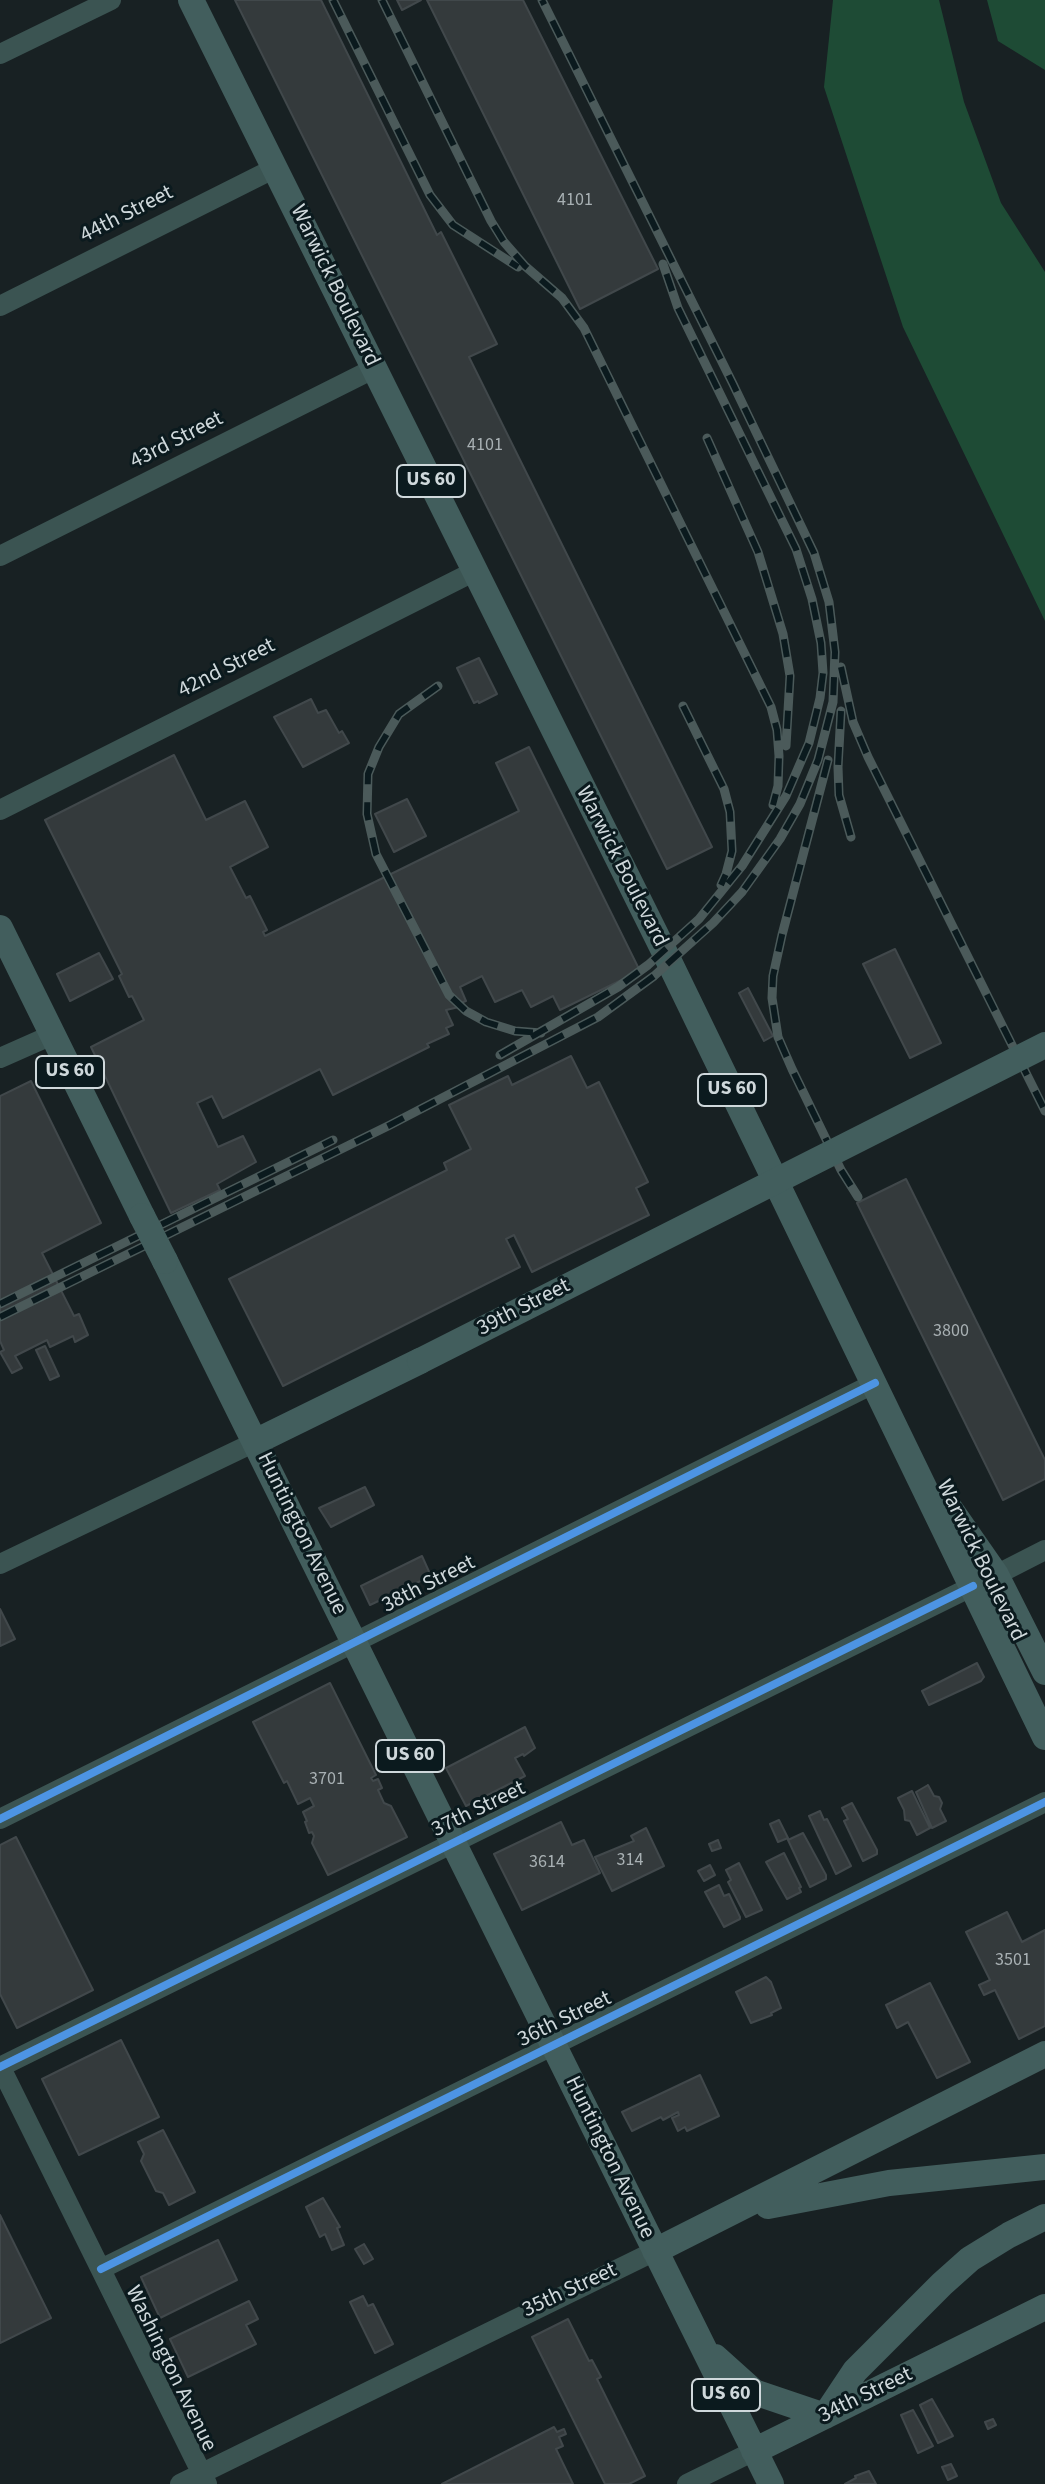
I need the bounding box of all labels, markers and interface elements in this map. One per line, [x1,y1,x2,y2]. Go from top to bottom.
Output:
street label: 44th Street [76,180,178,250]
house number: 4101 [557,190,593,212]
street label: Warwick Boulevard [283,201,385,371]
street label: 43rd Street [126,406,228,476]
house number: 4101 [467,435,503,457]
road number: US 60 [397,465,465,497]
street label: 42nd Street [174,633,280,705]
street label: Warwick Boulevard [569,782,673,952]
road number: US 60 [36,1056,104,1088]
road number: US 60 [698,1074,766,1106]
street label: 39th Street [473,1273,575,1343]
house number: 3800 [933,1321,969,1343]
street label: Huntington Avenue [250,1448,352,1620]
street label: Warwick Boulevard [929,1476,1031,1646]
street label: 38th Street [378,1550,480,1620]
road number: US 60 [376,1740,444,1772]
house number: 3701 [309,1769,345,1791]
street label: 37th Street [428,1776,530,1844]
house number: 314 [617,1850,643,1872]
house number: 3614 [529,1852,565,1874]
house number: 3501 [995,1950,1031,1972]
street label: 36th Street [514,1986,616,2054]
street label: Huntington Avenue [558,2072,660,2244]
street label: 35th Street [519,2258,621,2324]
street label: Washington Avenue [118,2282,222,2456]
street label: 34th Street [815,2362,917,2430]
road number: US 60 [692,2379,760,2411]

